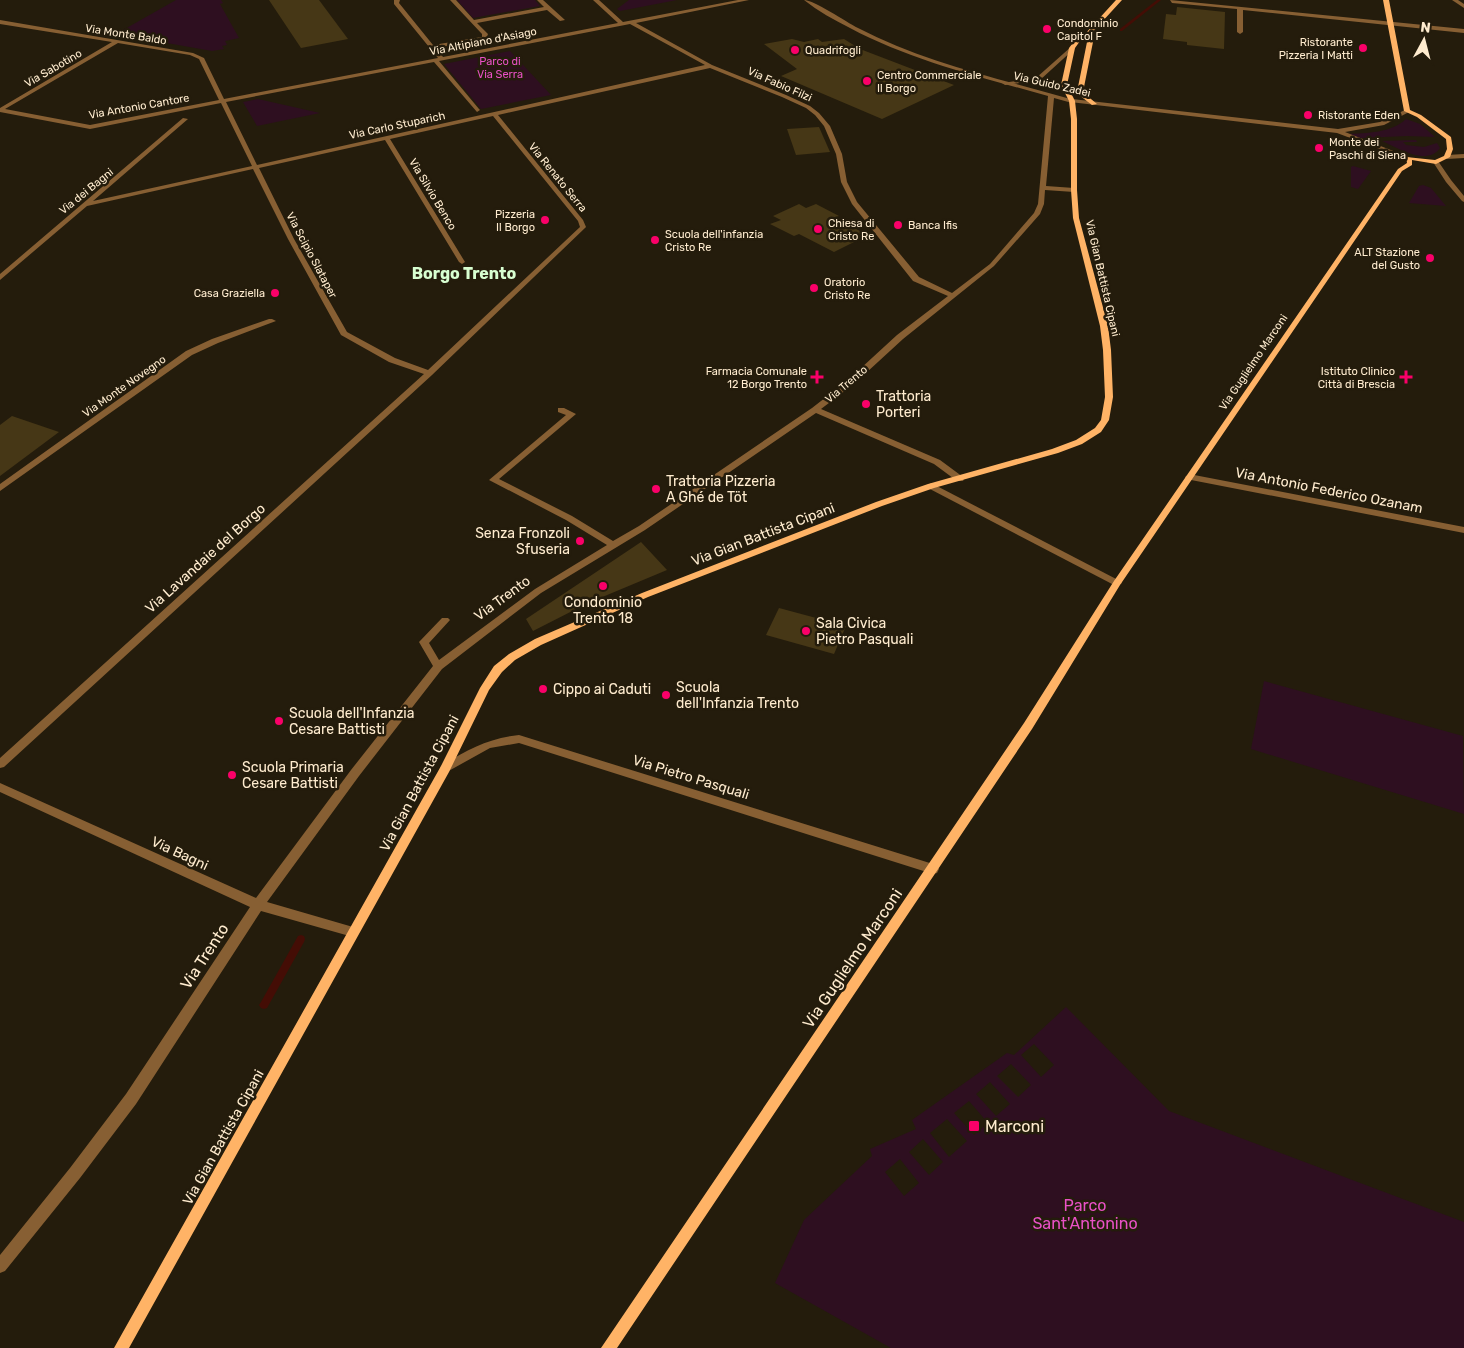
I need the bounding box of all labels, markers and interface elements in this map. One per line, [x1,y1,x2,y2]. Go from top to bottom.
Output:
north arrow [1399,15,1449,65]
place label: Condominio Capitol F [1057,17,1118,43]
text: N [1419,19,1432,37]
street label: Via Monte Baldo [84,22,168,47]
marker: Condominio Capitol F [1041,23,1053,35]
street label: Via Altipiano d'Asiago [428,25,538,58]
place label: Ristorante Pizzeria I Matti [1279,36,1353,62]
marker: Ristorante Pizzeria I Matti [1357,42,1369,54]
marker: Quadrifogli [789,44,801,56]
place label: Quadrifogli [805,44,861,57]
street label: Via Sabotino [22,47,84,90]
park label: Parco di Via Serra [477,55,523,81]
street label: Via Fabio Filzi [746,64,814,104]
place label: Centro Commerciale Il Borgo [877,69,982,95]
street label: Via Guido Zadei [1012,69,1092,100]
marker: Centro Commerciale Il Borgo [861,75,873,87]
street label: Via Antonio Cantore [88,91,190,122]
street label: Via Carlo Stuparich [348,109,446,142]
marker: Ristorante Eden [1302,109,1314,121]
place label: Ristorante Eden [1318,109,1400,122]
place label: Monte dei Paschi di Siena [1329,136,1406,162]
street label: Via Renato Serra [526,140,589,215]
marker: Monte dei Paschi di Siena [1313,142,1325,154]
street label: Via Silvio Benco [406,156,459,232]
street label: Via dei Bagni [57,166,116,217]
place label: Pizzeria Il Borgo [495,208,535,234]
street label: Via Scipio Slataper [283,210,340,301]
marker: Pizzeria Il Borgo [539,214,551,226]
place label: Chiesa di Cristo Re [828,217,874,243]
street label: Via Gian Battista Cipani [1083,218,1122,338]
marker: Banca Ifis [892,219,904,231]
place label: Banca Ifis [908,219,958,232]
marker: Chiesa di Cristo Re [812,223,824,235]
place label: Scuola dell'infanzia Cristo Re [665,228,763,254]
marker: Scuola dell'infanzia Cristo Re [649,234,661,246]
place label: ALT Stazione del Gusto [1354,246,1420,272]
marker: ALT Stazione del Gusto [1424,252,1436,264]
district label: Borgo Trento [412,264,517,283]
place label: Oratorio Cristo Re [824,276,870,302]
marker: Oratorio Cristo Re [808,282,820,294]
place label: Casa Graziella [194,287,265,300]
marker: Casa Graziella [269,287,281,299]
street label: Via Guglielmo Marconi [1216,312,1290,413]
street label: Via Monte Novegno [80,353,168,420]
street label: Via Trento [823,363,870,406]
place label: Farmacia Comunale 12 Borgo Trento [706,365,807,391]
place label: Istituto Clinico Città di Brescia [1318,365,1395,391]
marker: Istituto Clinico Città di Brescia [1399,370,1413,384]
marker: Farmacia Comunale 12 Borgo Trento [811,371,823,383]
place label: Trattoria Porteri [876,388,931,421]
marker: Trattoria Porteri [860,398,872,410]
street label: Via Antonio Federico Ozanam [1234,464,1424,517]
place label: Trattoria Pizzeria A Ghé de Töt [666,473,776,506]
marker: Trattoria Pizzeria A Ghé de Töt [650,483,662,495]
street label: Via Gian Battista Cipani [689,499,837,570]
street label: Via Lavandaie del Borgo [142,500,269,617]
place label: Senza Fronzoli Sfuseria [475,525,570,558]
marker: Senza Fronzoli Sfuseria [574,535,586,547]
street label: Via Trento [471,572,534,624]
marker: Condominio Trento 18 [597,580,609,592]
place label: Condominio Trento 18 [564,594,642,627]
place label: Sala Civica Pietro Pasquali [816,615,913,648]
marker: Sala Civica Pietro Pasquali [800,625,812,637]
place label: Scuola dell'Infanzia Trento [676,679,799,712]
place label: Cippo ai Caduti [553,681,651,698]
marker: Cippo ai Caduti [537,683,549,695]
marker: Scuola dell'Infanzia Trento [660,689,672,701]
place label: Scuola dell'Infanzia Cesare Battisti [289,705,414,738]
street label: Via Gian Battista Cipani [376,712,463,854]
marker: Scuola dell'Infanzia Cesare Battisti [273,715,285,727]
street label: Via Pietro Pasquali [631,752,751,803]
place label: Scuola Primaria Cesare Battisti [242,759,344,792]
marker: Scuola Primaria Cesare Battisti [226,769,238,781]
street label: Via Bagni [149,833,211,874]
street label: Via Guglielmo Marconi [799,885,906,1032]
street label: Via Trento [176,920,233,993]
street label: Via Gian Battista Cipani [179,1067,268,1208]
place label: Marconi [985,1117,1044,1136]
marker: Marconi [967,1119,981,1133]
park label: Parco Sant'Antonino [1032,1196,1138,1233]

